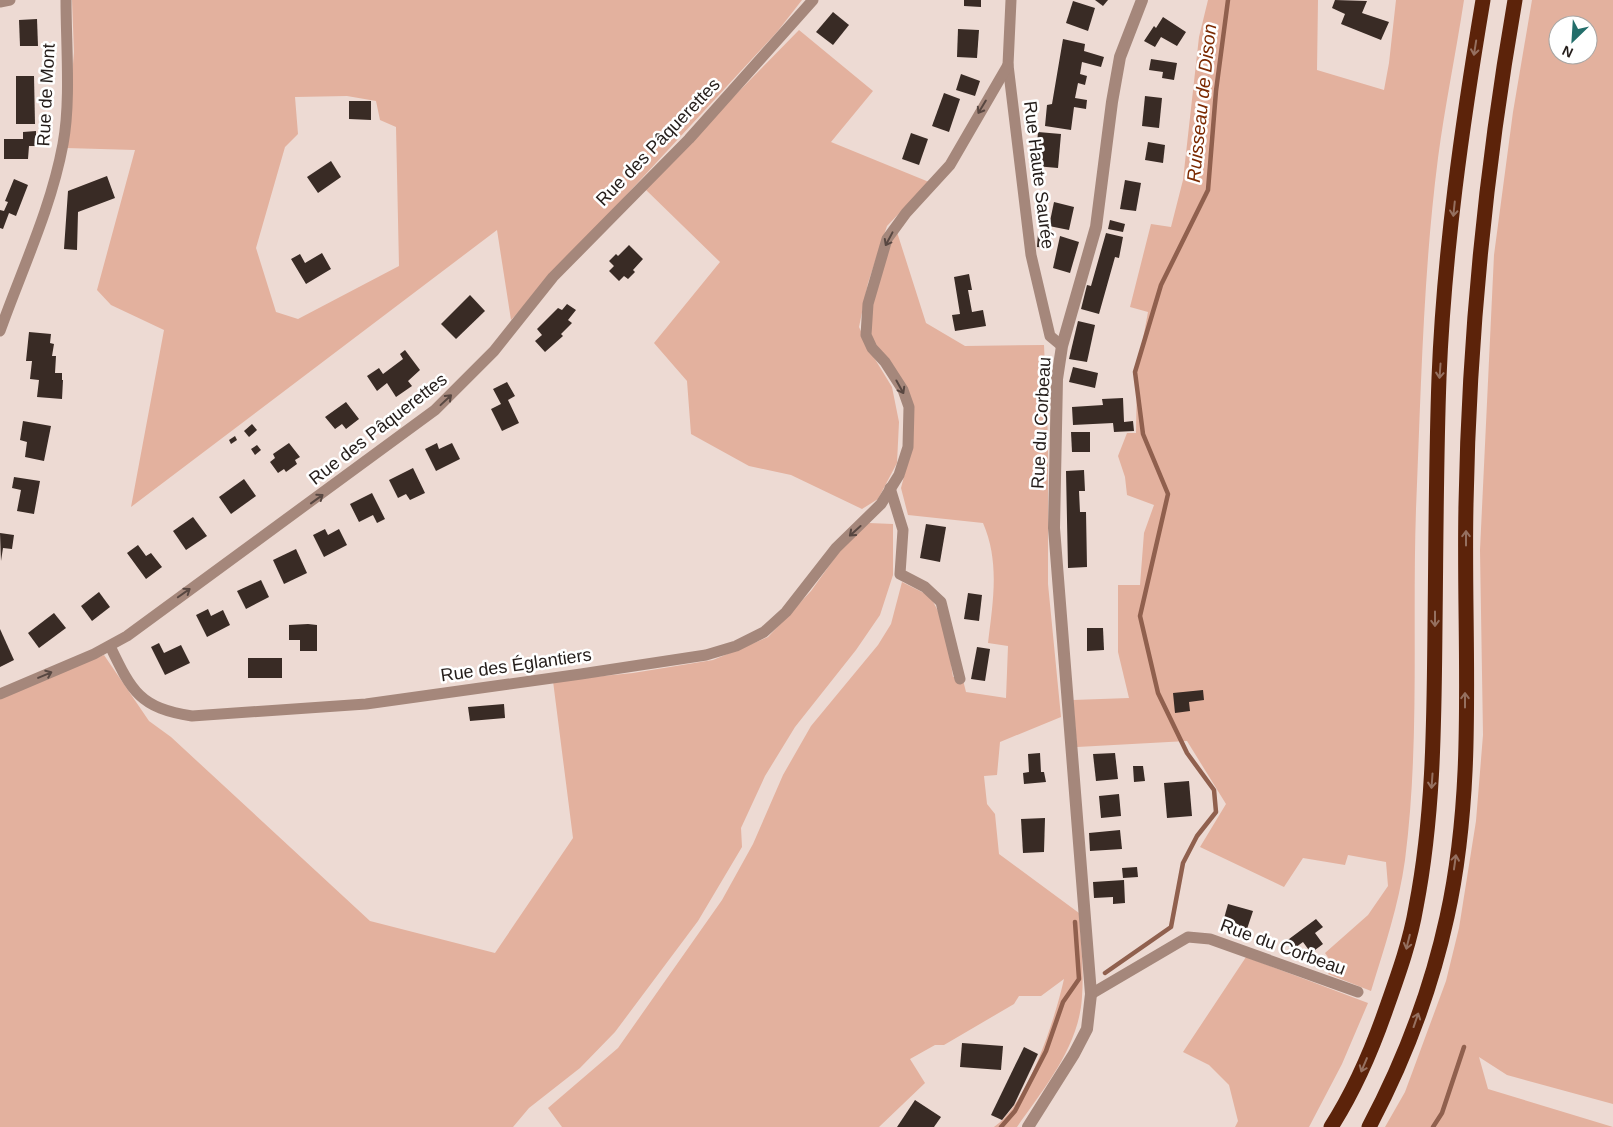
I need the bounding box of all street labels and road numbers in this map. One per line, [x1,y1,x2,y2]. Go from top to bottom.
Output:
street label: Rue de Mont [33,43,59,147]
street label: Rue des Pâquerettes [592,74,724,210]
street label: Rue Haute Saurée [1020,100,1058,250]
street label: Rue du Corbeau [1028,357,1054,489]
street label: Rue des Pâquerettes [305,369,451,489]
street label: Rue des Églantiers [439,645,593,685]
street label: Rue du Corbeau [1218,915,1348,979]

